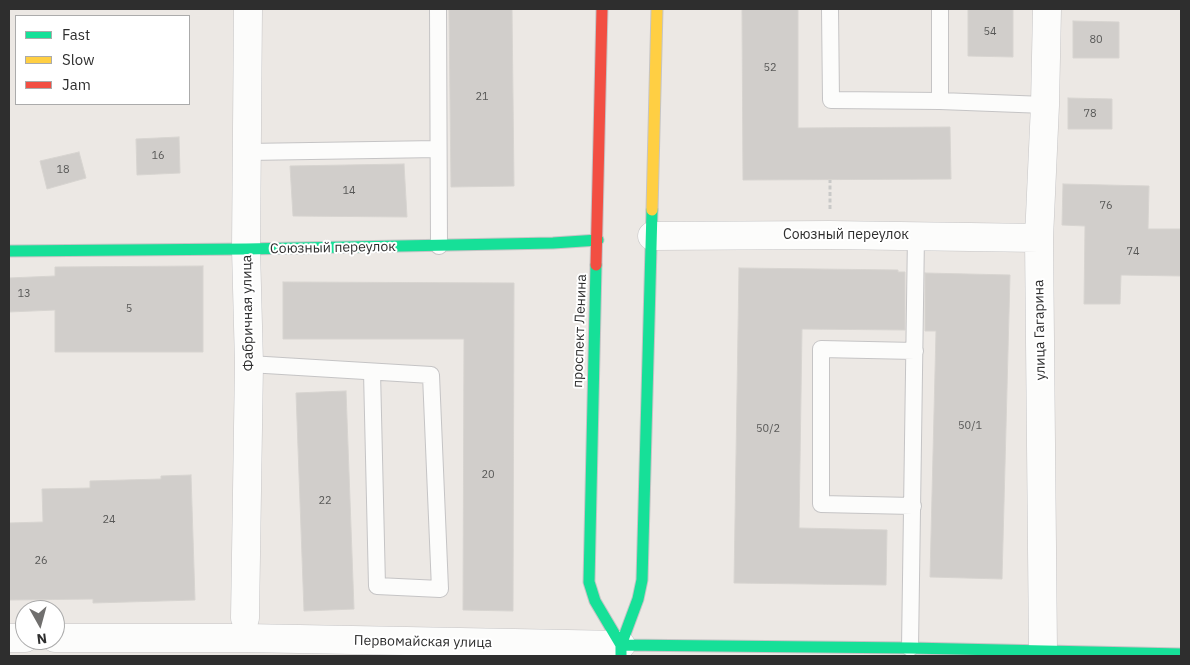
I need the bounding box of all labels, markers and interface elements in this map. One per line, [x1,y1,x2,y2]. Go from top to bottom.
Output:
legend [15,15,190,105]
text: Fast [62,25,90,44]
house number: 54 [983,25,997,39]
house number: 80 [1089,33,1103,47]
text: Slow [62,50,95,69]
house number: 52 [763,61,777,75]
text: Jam [62,75,91,94]
house number: 21 [475,90,489,104]
house number: 78 [1083,107,1097,121]
house number: 16 [151,149,165,163]
house number: 18 [56,163,70,177]
house number: 14 [342,184,356,198]
house number: 76 [1099,199,1113,213]
street label: Союзный переулок [783,227,909,243]
street label: Союзный переулок [270,239,396,257]
house number: 74 [1126,245,1140,259]
street label: Фабричная улица [239,255,257,371]
street label: проспект Ленина [570,274,590,388]
street label: улица Гагарина [1031,279,1049,381]
house number: 13 [17,287,31,301]
house number: 5 [126,302,132,316]
house number: 50/1 [958,419,982,433]
house number: 50/2 [756,422,780,436]
house number: 20 [481,468,495,482]
house number: 22 [318,494,332,508]
house number: 24 [102,513,116,527]
house number: 26 [34,554,48,568]
north arrow [15,600,65,650]
text: N [36,629,48,648]
street label: Первомайская улица [354,632,492,652]

